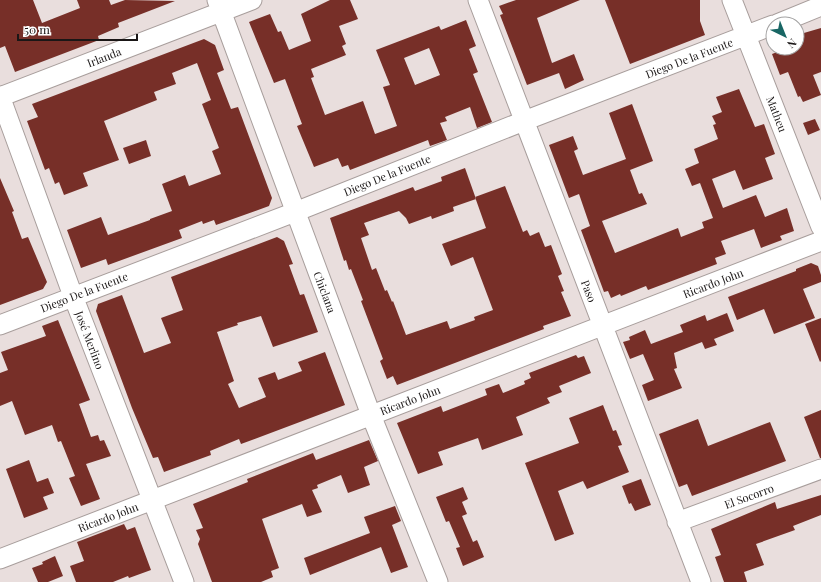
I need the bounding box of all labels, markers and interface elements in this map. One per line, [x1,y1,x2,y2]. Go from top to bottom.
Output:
scale bar [18,16,137,42]
north arrow [765,16,805,56]
text: 50 m [24,21,50,37]
street label: Diego De la Fuente [643,34,735,82]
text: N [784,35,800,52]
street label: Irlanda [85,43,124,70]
street label: Matheu [763,94,791,135]
street label: Diego De la Fuente [341,151,433,199]
street label: Ricardo John [681,264,746,301]
street label: Diego De la Fuente [38,268,130,316]
street label: Chiclana [310,269,340,315]
street label: Paso [578,278,600,304]
street label: José Merlino [72,308,108,371]
street label: Ricardo John [378,381,443,418]
street label: El Socorro [722,480,776,512]
street label: Ricardo John [76,498,141,535]

